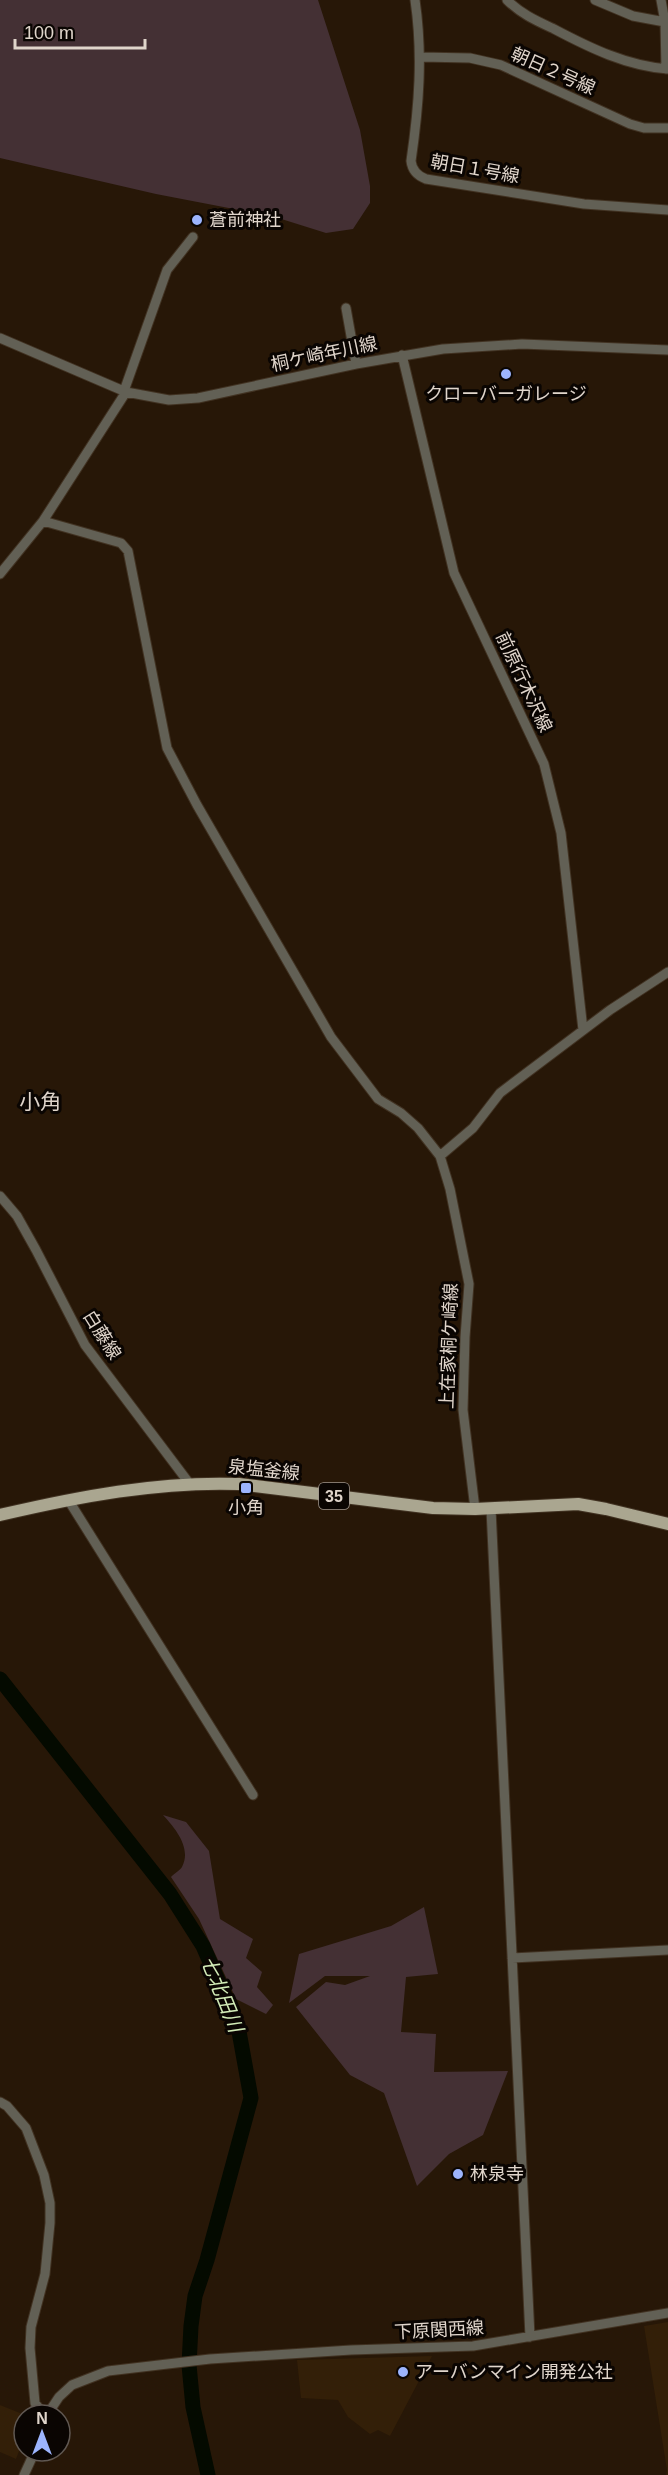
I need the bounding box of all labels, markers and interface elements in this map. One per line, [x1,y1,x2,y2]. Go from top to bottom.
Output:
scale bar [15,12,146,50]
text: 100 m [24,23,74,43]
street label: 朝日２号線 [508,44,598,98]
street label: 朝日１号線 [429,151,521,187]
place label: 蒼前神社 [209,210,281,230]
marker: 蒼前神社 [190,213,204,227]
street label: 桐ケ崎年川線 [269,333,379,375]
marker: クローバーガレージ [499,367,513,381]
place label: クローバーガレージ [425,384,587,404]
street label: 前原行木沢線 [492,629,556,735]
district label: 小角 [19,1090,61,1113]
street label: 上在家桐ケ崎線 [437,1283,461,1409]
street label: 白藤線 [79,1307,125,1363]
street label: 泉塩釜線 [227,1456,301,1484]
marker: 小角 [239,1481,253,1495]
road number: 35 [319,1483,349,1509]
place label: 小角 [228,1498,264,1518]
water label: 七北田川 [197,1953,248,2037]
place label: 林泉寺 [470,2164,524,2184]
marker: 林泉寺 [451,2167,465,2181]
street label: 下原関西線 [394,2318,484,2342]
place label: アーバンマイン開発公社 [415,2362,613,2382]
marker: アーバンマイン開発公社 [396,2365,410,2379]
north arrow [12,2403,72,2463]
text: N [36,2410,48,2427]

